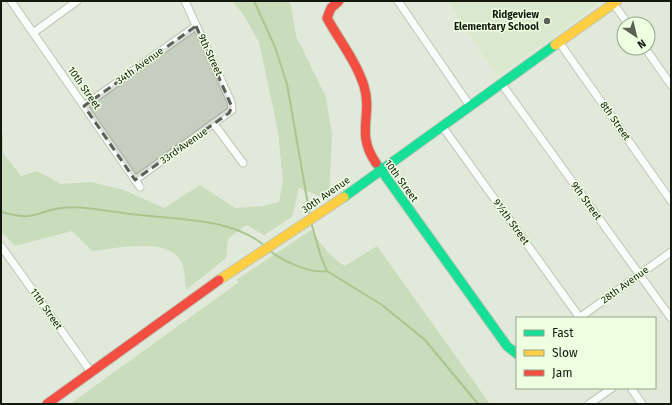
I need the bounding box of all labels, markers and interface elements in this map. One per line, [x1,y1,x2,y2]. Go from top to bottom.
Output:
place label: Ridgeview Elementary School [454,9,540,33]
marker: Ridgeview Elementary School [542,16,552,26]
north arrow [616,16,656,56]
street label: 9th Street [195,32,225,78]
text: N [635,36,648,51]
street label: 34th Avenue [114,45,166,87]
street label: 10th Street [65,64,103,112]
street label: 8th Street [597,99,633,143]
street label: 33rd Avenue [158,125,210,167]
street label: 10th Street [382,158,421,205]
street label: 30th Avenue [300,174,352,216]
street label: 9th Street [568,179,604,223]
street label: 9½th Street [490,197,532,248]
street label: 28th Avenue [599,264,651,306]
street label: 11th Street [27,286,65,332]
legend [516,317,656,389]
text: Fast [552,326,574,340]
text: Slow [552,346,578,360]
text: Jam [552,366,572,380]

